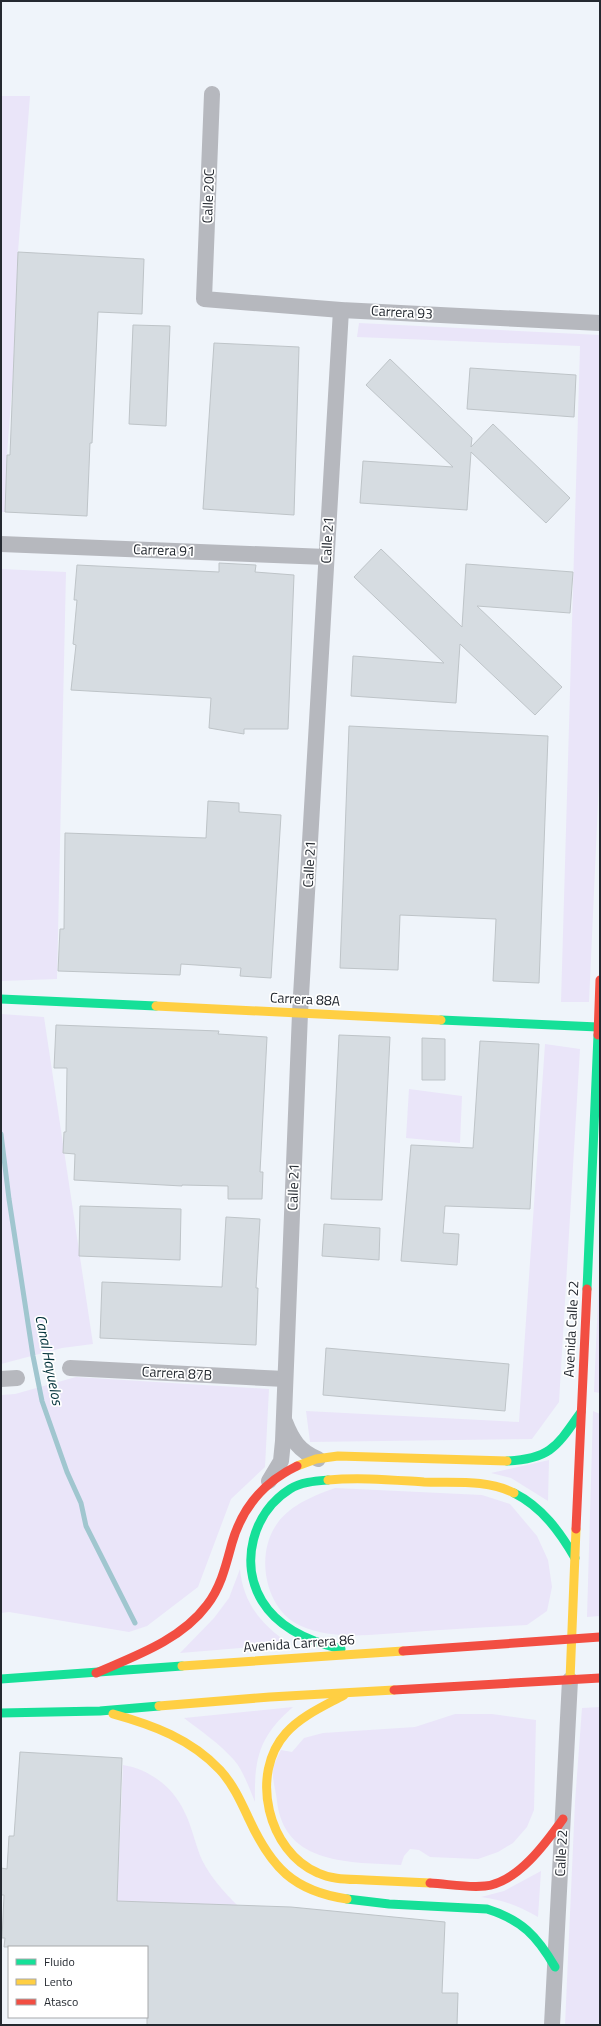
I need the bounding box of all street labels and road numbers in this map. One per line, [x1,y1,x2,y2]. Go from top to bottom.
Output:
street label: Calle 20C [196,168,219,224]
street label: Carrera 93 [371,299,433,324]
street label: Calle 21 [315,516,338,564]
street label: Carrera 91 [133,538,195,561]
street label: Calle 21 [297,840,320,888]
street label: Carrera 88A [269,986,341,1011]
street label: Calle 21 [281,1163,304,1211]
street label: Avenida Calle 22 [557,1280,584,1378]
street label: Carrera 87B [141,1360,213,1385]
street label: Avenida Carrera 86 [243,1628,356,1657]
street label: Calle 22 [549,1829,572,1877]

